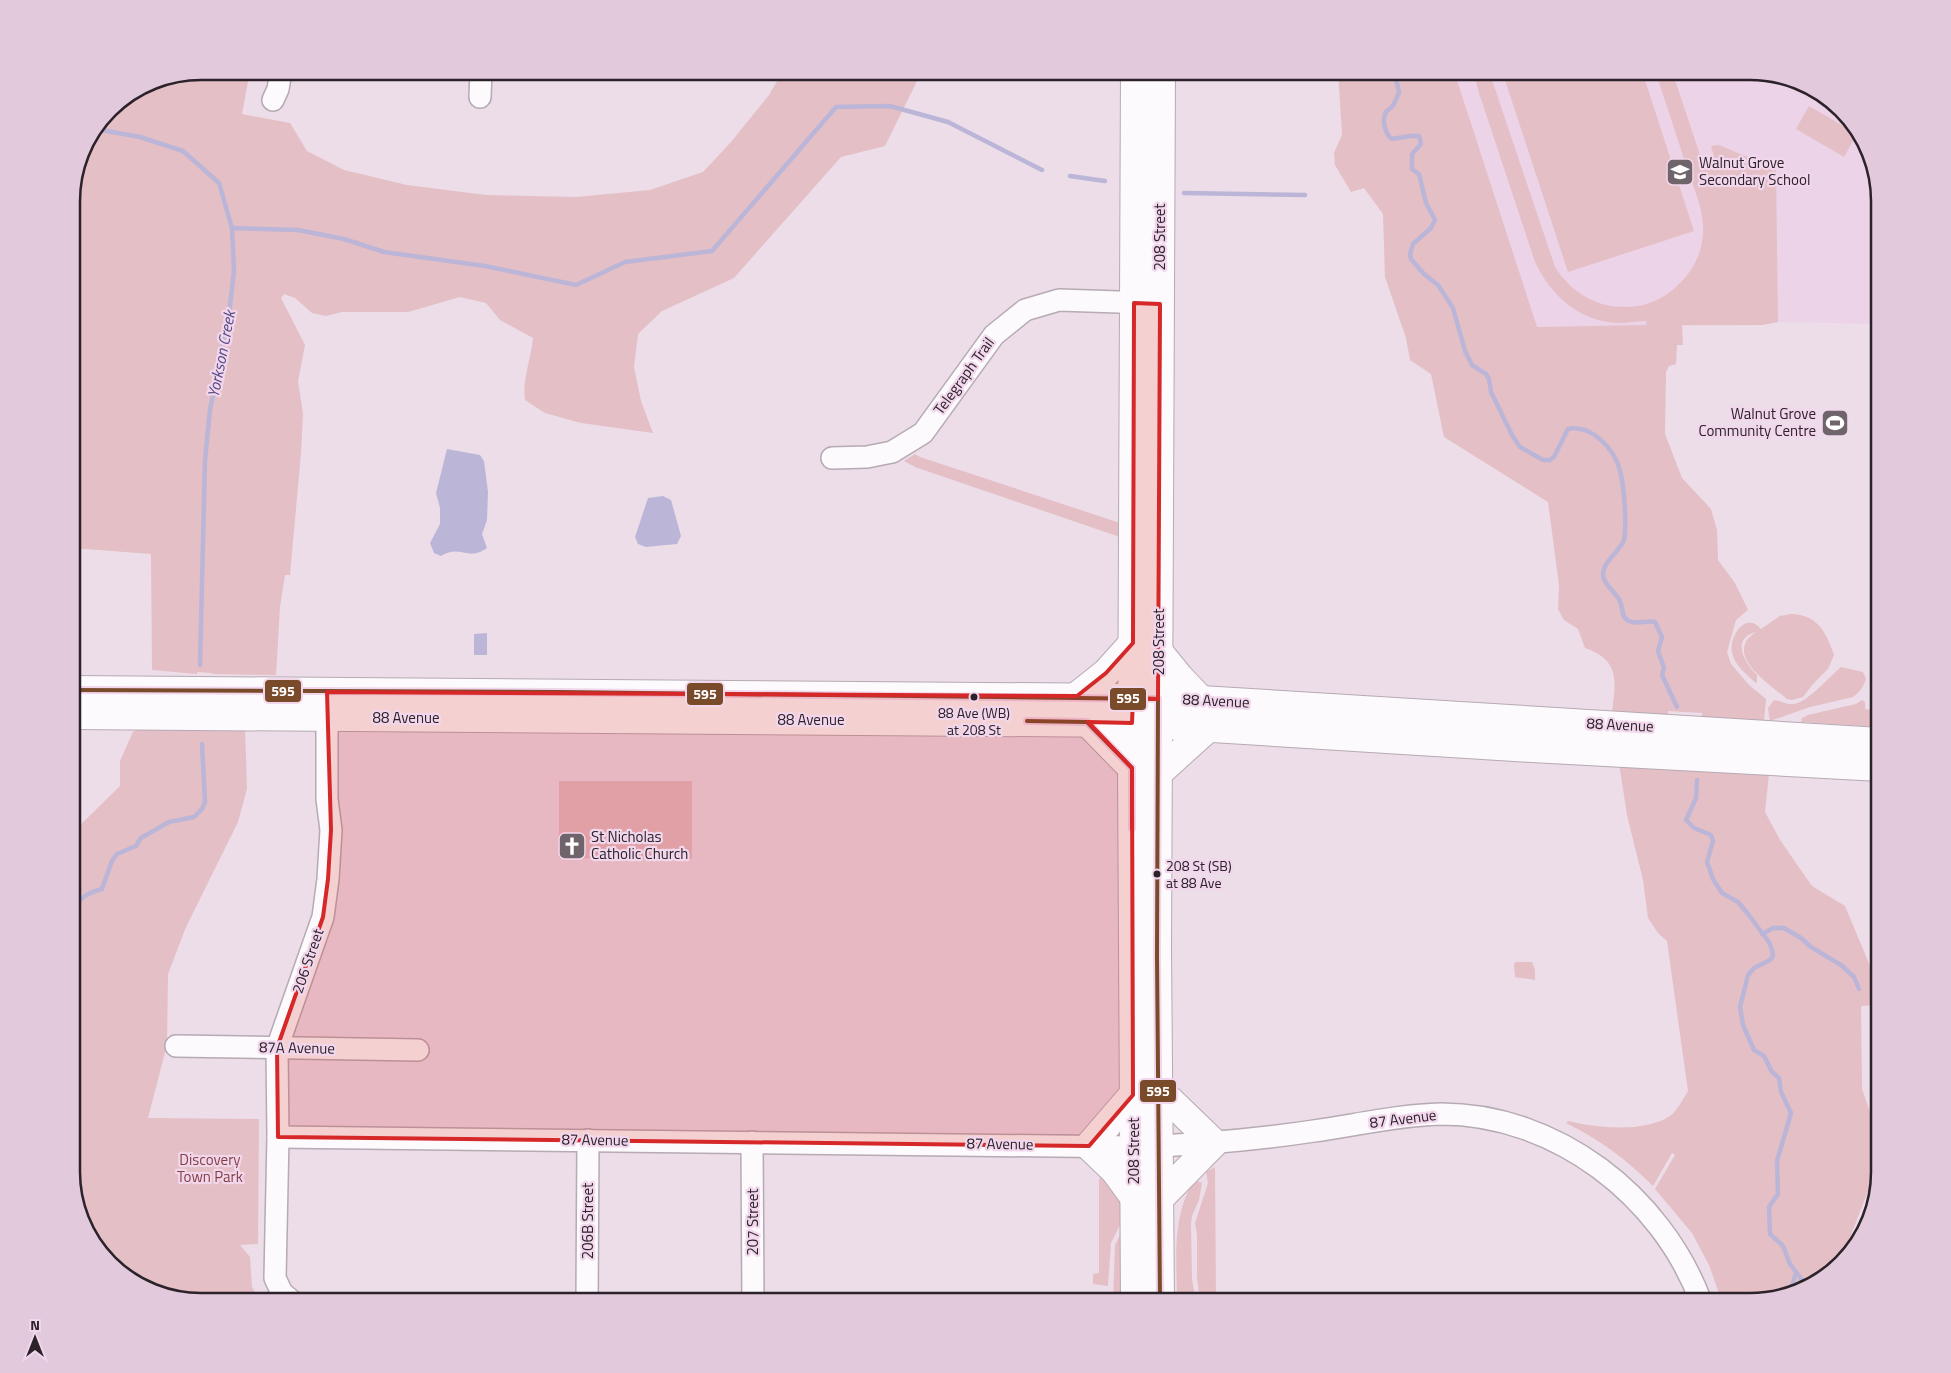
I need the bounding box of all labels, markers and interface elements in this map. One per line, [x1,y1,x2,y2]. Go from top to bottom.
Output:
place label: Walnut Grove Secondary School [1699,151,1810,191]
school or university icon: Walnut Grove Secondary School [1665,157,1695,187]
street label: 208 Street [1148,203,1171,271]
water label: Yorkson Creek [201,307,242,399]
street label: Telegraph Trail [928,332,1000,419]
place label: Walnut Grove Community Centre [1698,402,1816,442]
sports icon: Walnut Grove Community Centre [1820,408,1850,438]
street label: 208 Street [1147,608,1170,676]
line badge: 595 [264,679,302,703]
text: 595 [271,680,295,701]
line badge: 595 [686,682,724,706]
text: 595 [693,683,717,704]
line badge: 595 [1109,687,1147,711]
text: 595 [1116,687,1140,708]
street label: 88 Avenue [1182,687,1250,714]
marker: 88 Ave (WB) at 208 St [969,692,979,702]
place label: 88 Ave (WB) at 208 St [938,702,1010,740]
street label: 88 Avenue [372,706,440,729]
street label: 88 Avenue [777,708,845,731]
street label: 88 Avenue [1586,711,1654,738]
place label: St Nicholas Catholic Church [591,825,688,865]
church icon: St Nicholas Catholic Church [557,831,587,861]
place label: 208 St (SB) at 88 Ave [1166,855,1232,893]
marker: 208 St (SB) at 88 Ave [1152,869,1162,879]
street label: 206 Street [286,925,330,996]
street label: 87A Avenue [259,1035,335,1060]
line badge: 595 [1139,1079,1177,1103]
text: 595 [1146,1080,1170,1101]
street label: 87 Avenue [1368,1103,1438,1134]
street label: 208 Street [1122,1117,1145,1185]
street label: 87 Avenue [561,1127,629,1152]
street label: 87 Avenue [966,1131,1034,1156]
park label: Discovery Town Park [177,1148,243,1188]
street label: 206B Street [576,1182,599,1259]
street label: 207 Street [741,1188,764,1256]
north arrow [10,1313,60,1363]
text: N [30,1314,40,1335]

